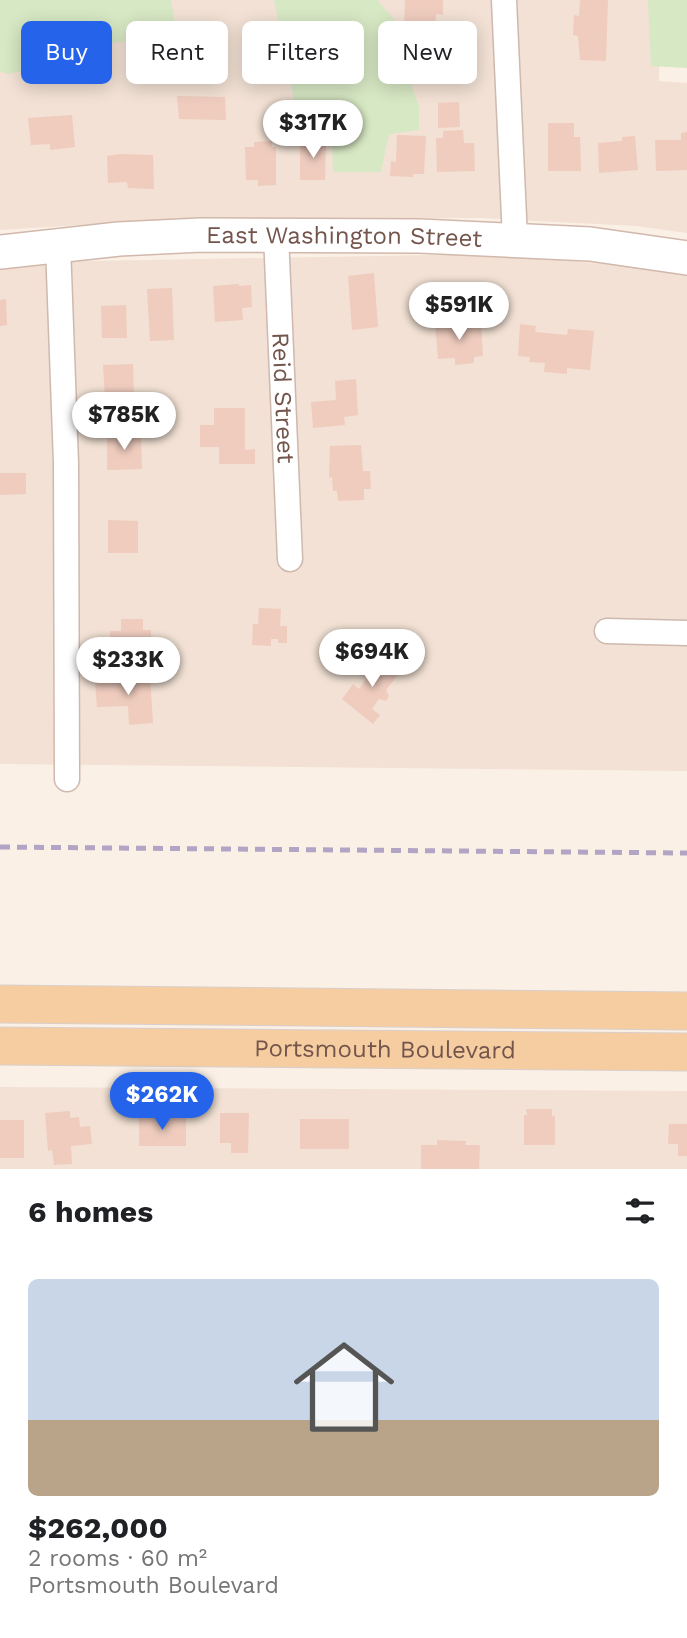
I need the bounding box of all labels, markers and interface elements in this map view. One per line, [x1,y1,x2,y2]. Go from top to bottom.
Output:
chip: Buy [21,21,112,84]
chip: Rent [126,21,228,84]
chip: Filters [242,21,364,84]
chip: New [378,21,477,84]
pin: $317K [264,100,362,160]
text: $317K [279,109,347,136]
street label: East Washington Street [206,221,483,253]
pin: $591K [410,282,508,342]
text: $591K [425,291,493,318]
street label: Reid Street [266,332,300,464]
pin: $785K [75,392,173,452]
text: $785K [88,401,160,428]
pin: $694K [323,630,421,689]
pin: $233K [79,638,177,697]
text: $694K [335,638,409,665]
text: $233K [92,646,164,673]
street label: Portsmouth Boulevard [254,1034,516,1065]
pin: $262K [113,1072,211,1132]
text: $262K [126,1081,198,1108]
icon: filters [621,1192,659,1230]
text: 6 homes [28,1194,153,1229]
icon: home [281,1324,407,1450]
text: $262,000 [28,1510,168,1545]
text: 2 rooms · 60 m² [28,1545,207,1572]
text: Portsmouth Boulevard [28,1572,279,1599]

